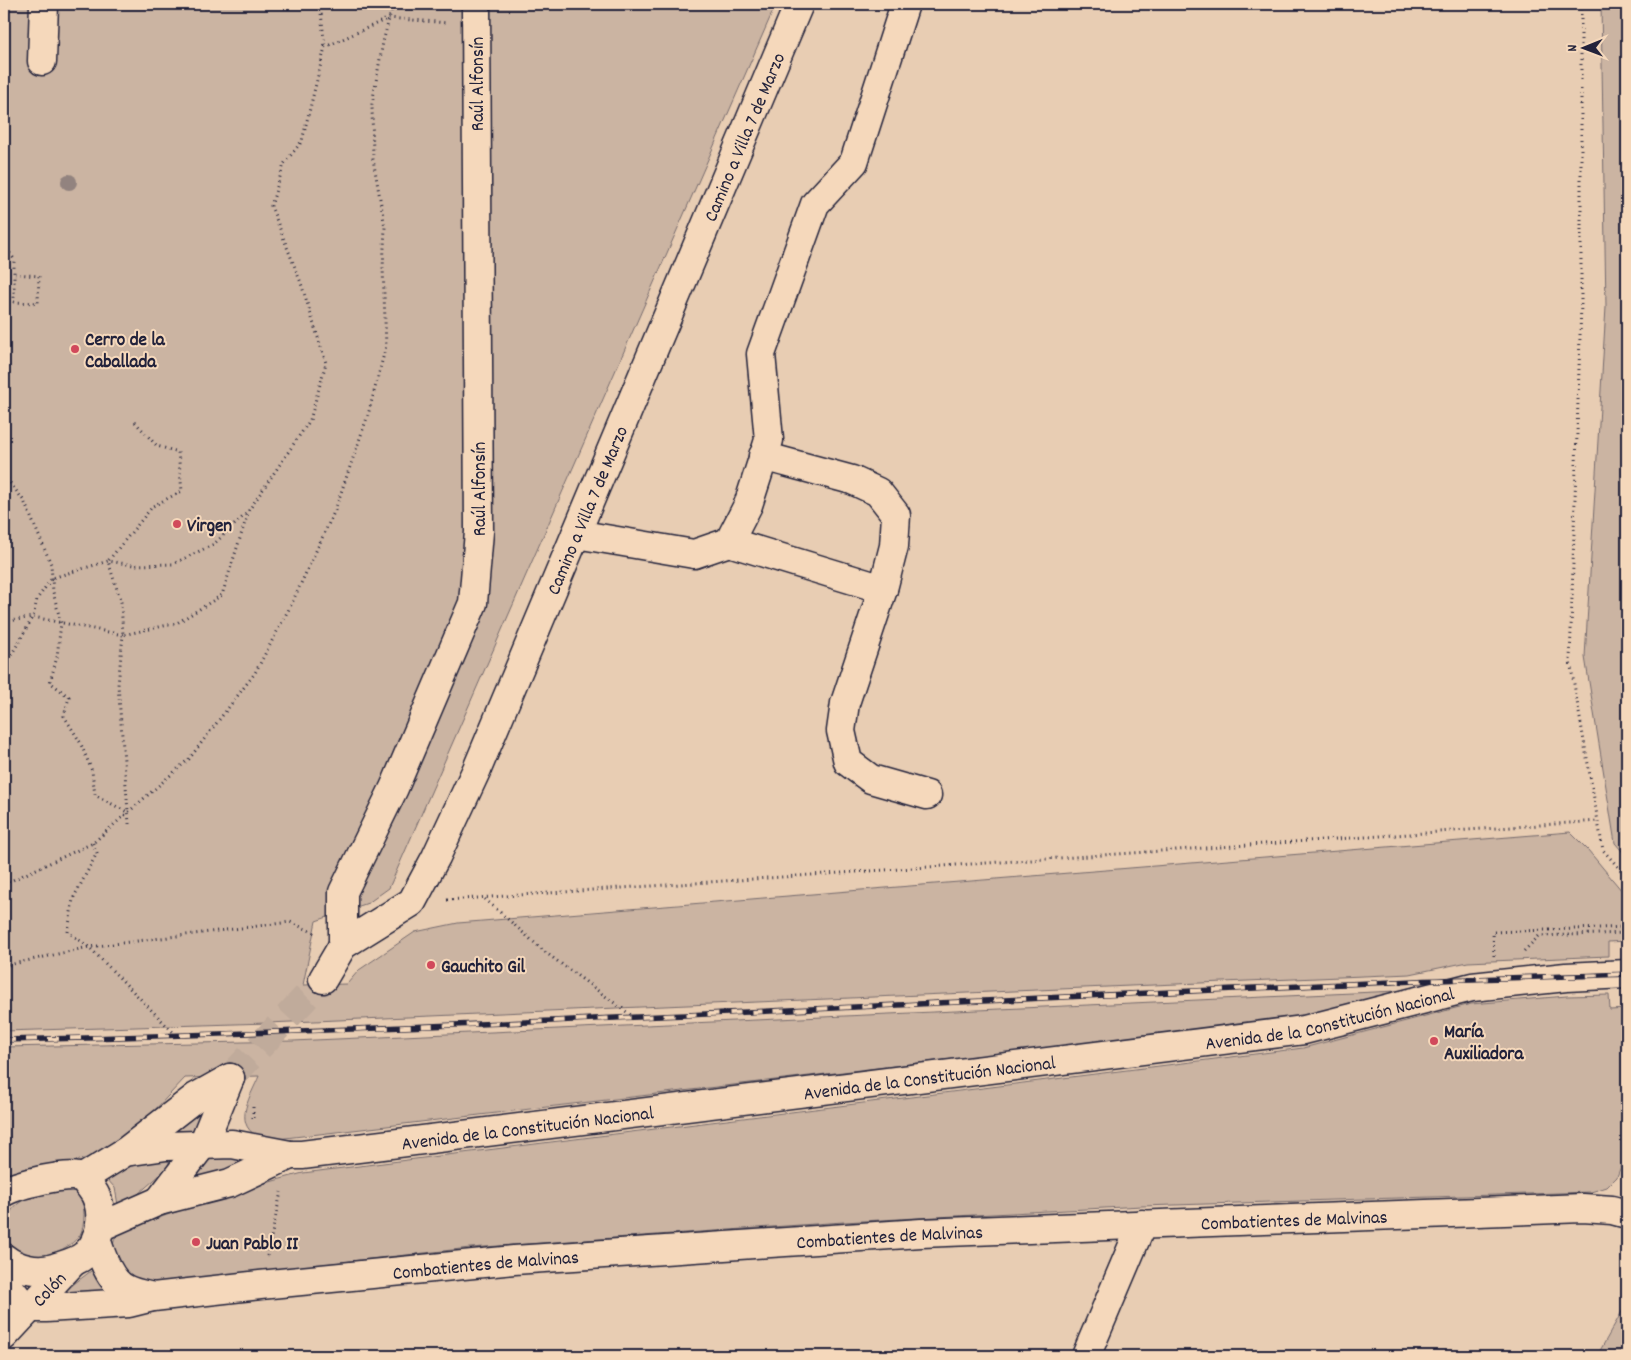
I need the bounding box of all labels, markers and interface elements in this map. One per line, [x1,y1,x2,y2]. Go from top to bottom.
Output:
north arrow [1558,22,1608,72]
street label: Raúl Alfonsín [466,37,493,131]
text: N [1563,44,1583,52]
street label: Camino a Villa 7 de Marzo [699,49,794,227]
place label: Cerro de la Caballada [85,328,166,377]
marker: Cerro de la Caballada [69,343,81,355]
street label: Camino a Villa 7 de Marzo [542,423,637,600]
street label: Raúl Alfonsín [468,442,495,536]
place label: Virgen [187,514,232,541]
marker: Virgen [171,518,183,530]
place label: Gauchito Gil [441,955,525,982]
marker: Gauchito Gil [425,959,437,971]
street label: Avenida de la Constitución Nacional [1204,982,1458,1059]
place label: María Auxiliadora [1444,1020,1524,1069]
marker: María Auxiliadora [1428,1035,1440,1047]
street label: Avenida de la Constitución Nacional [802,1051,1058,1109]
street label: Avenida de la Constitución Nacional [400,1101,656,1159]
street label: Combatientes de Malvinas [1200,1205,1388,1239]
street label: Combatientes de Malvinas [796,1221,984,1258]
place label: Juan Pablo II [206,1232,298,1259]
marker: Juan Pablo II [190,1236,202,1248]
street label: Combatientes de Malvinas [392,1246,580,1289]
street label: Colón [27,1267,74,1315]

